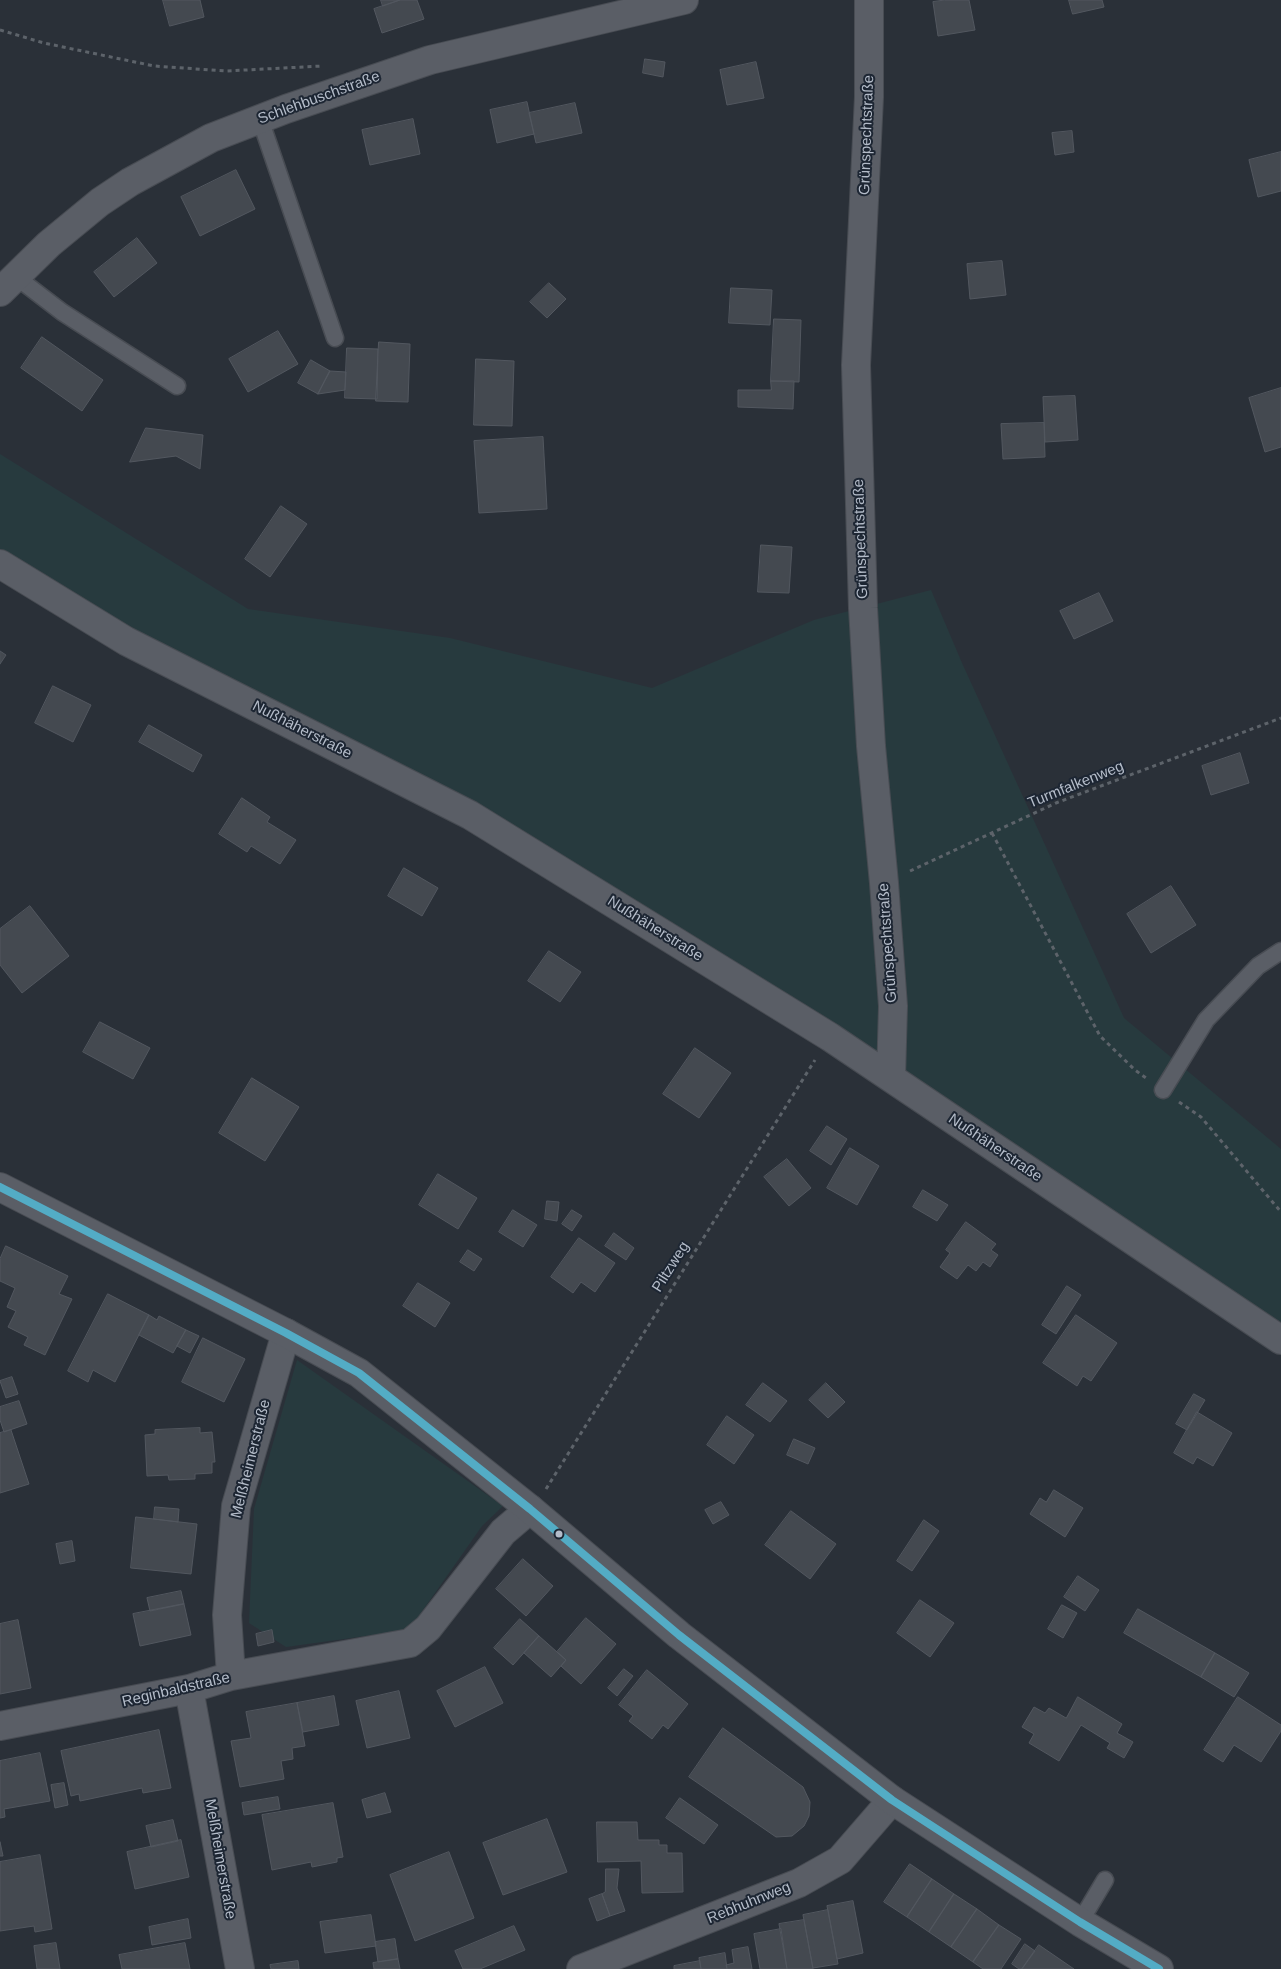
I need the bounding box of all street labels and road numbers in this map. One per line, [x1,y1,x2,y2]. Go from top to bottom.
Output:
street label: Schlehbuschstraße [256,68,382,128]
street label: Grünspechtstraße [856,75,878,195]
street label: Grünspechtstraße [850,479,872,599]
street label: Nußhäherstraße [249,697,355,763]
street label: Turmfalkenweg [1025,758,1127,812]
street label: Grünspechtstraße [875,882,901,1004]
street label: Nußhäherstraße [604,892,706,966]
street label: Nußhäherstraße [945,1110,1045,1186]
street label: Piltzweg [649,1239,693,1295]
street label: Melßheimerstraße [228,1398,274,1520]
street label: Reginbaldstraße [120,1669,232,1711]
street label: Melßheimerstraße [201,1798,239,1920]
street label: Rebhuhnweg [705,1878,793,1928]

